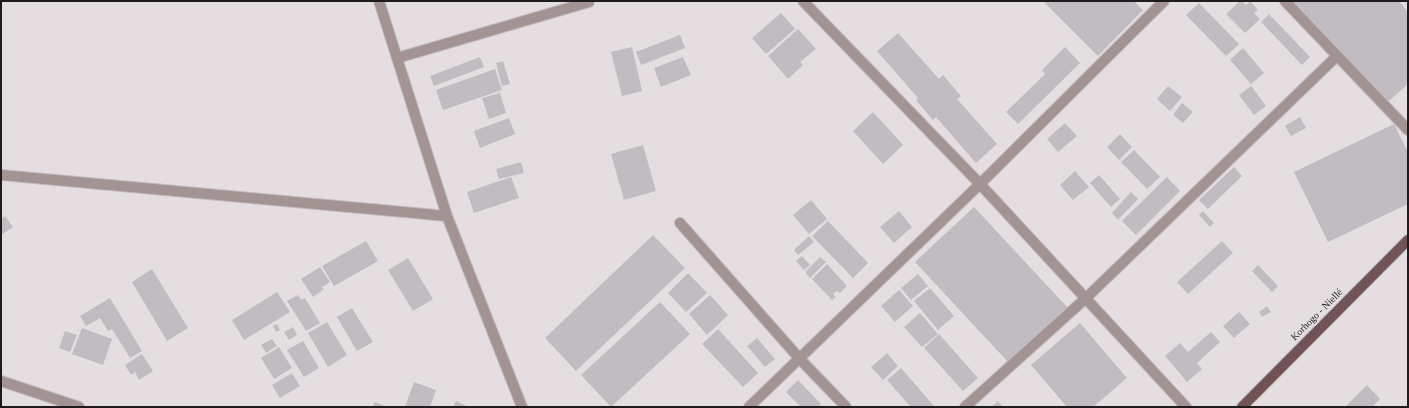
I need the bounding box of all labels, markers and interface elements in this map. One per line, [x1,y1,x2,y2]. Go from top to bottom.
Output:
street label: Korhogo - Niellé [1289,287,1345,343]

